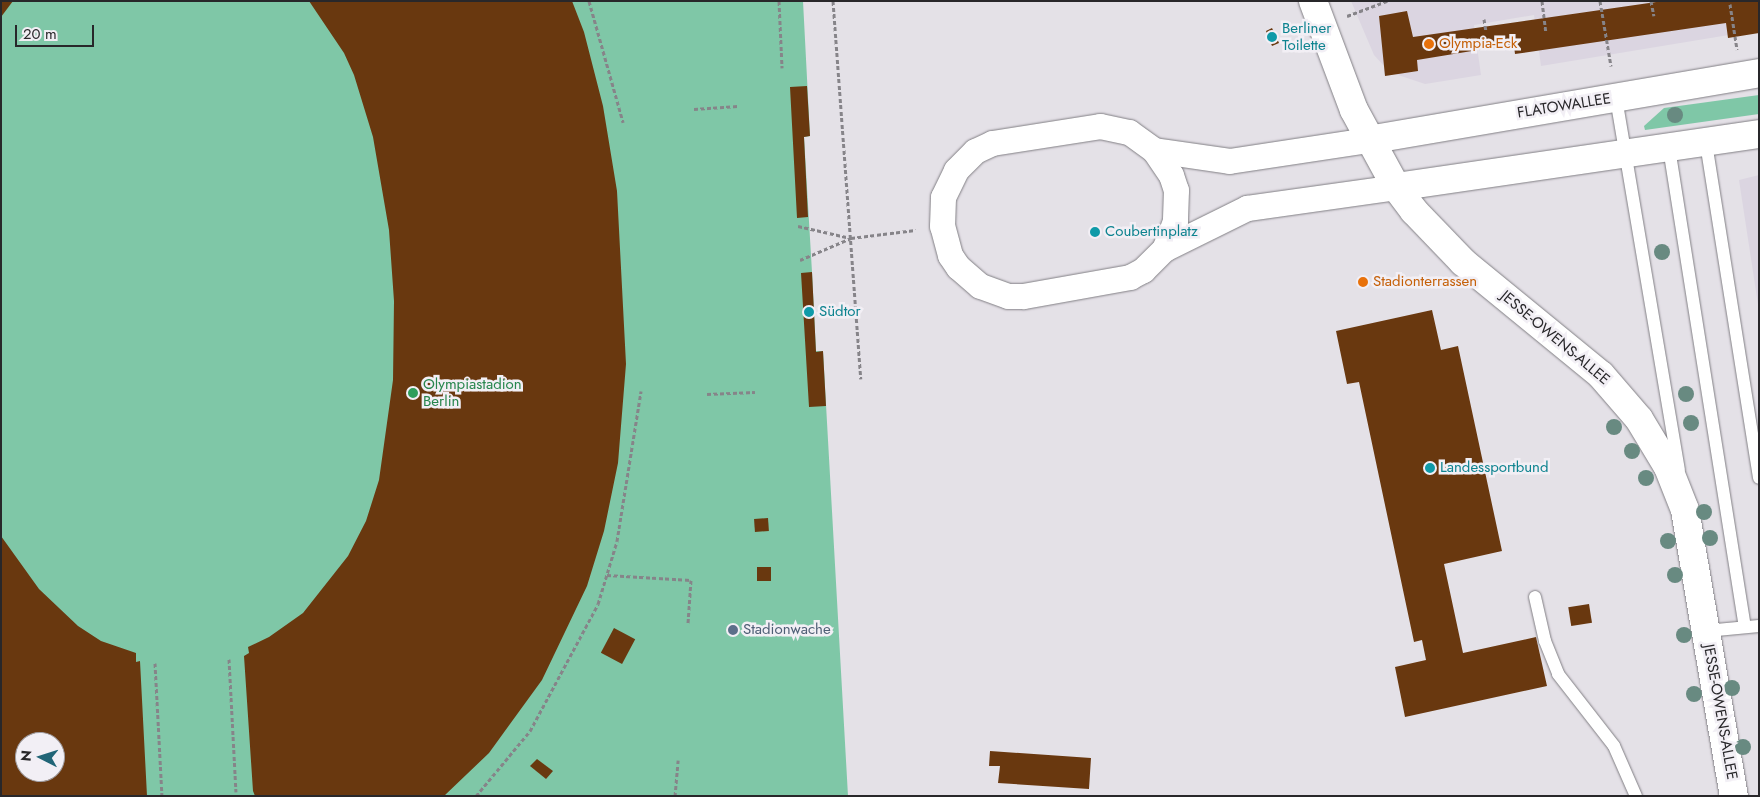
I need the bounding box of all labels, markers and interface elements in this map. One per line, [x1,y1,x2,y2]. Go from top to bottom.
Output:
scale bar [18,15,96,47]
place label: Berliner Toilette [1282,19,1331,54]
text: 20 m [23,23,57,45]
marker: Berliner Toilette [1266,31,1278,43]
place label: Olympia-Eck [1439,35,1517,53]
marker: Olympia-Eck [1423,38,1435,50]
street label: FLATOWALLEE [1516,90,1612,122]
place label: Coubertinplatz [1105,223,1198,241]
marker: Coubertinplatz [1089,226,1101,238]
place label: Stadionterrassen [1373,273,1477,291]
marker: Stadionterrassen [1357,276,1369,288]
street label: JESSE-OWENS-ALLEE [1497,287,1613,389]
place label: Südtor [819,303,861,321]
marker: Südtor [803,306,815,318]
place label: Olympiastadion Berlin [423,375,522,410]
marker: Olympiastadion Berlin [407,387,419,399]
place label: Landessportbund [1440,459,1549,477]
marker: Landessportbund [1424,462,1436,474]
place label: Stadionwache [743,621,831,639]
marker: Stadionwache [727,624,739,636]
street label: JESSE-OWENS-ALLEE [1699,643,1741,781]
north arrow [15,732,65,782]
text: N [16,749,37,762]

